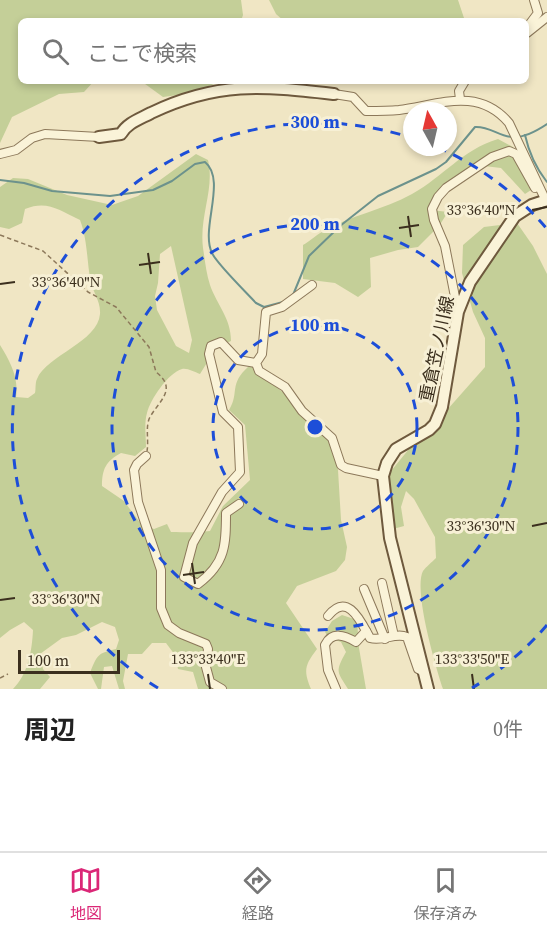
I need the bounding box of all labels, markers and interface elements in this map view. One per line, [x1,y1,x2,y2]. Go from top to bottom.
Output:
search box [18,18,529,84]
icon: search [39,35,72,68]
text: ここで検索 [87,38,197,68]
north arrow [403,102,457,156]
text: 300 m [290,109,340,134]
text: 33°36'40"N [446,199,516,220]
text: 200 m [290,211,340,236]
text: 33°36'40"N [31,271,101,292]
street label: 重倉笠ノ川線 [413,293,460,404]
text: 100 m [290,312,340,337]
centre of rings [305,417,325,437]
text: 33°36'30"N [446,515,516,536]
text: 33°36'30"N [31,588,101,609]
scale bar [18,647,120,674]
text: 133°33'40"E [171,648,245,669]
text: 133°33'50"E [435,648,509,669]
text: 100 m [27,649,69,671]
text: 周辺 [24,712,76,748]
text: 0件 [493,715,523,743]
tab: 地図 [69,864,102,924]
tab: 経路 [241,864,274,924]
tab: 保存済み [413,864,477,924]

